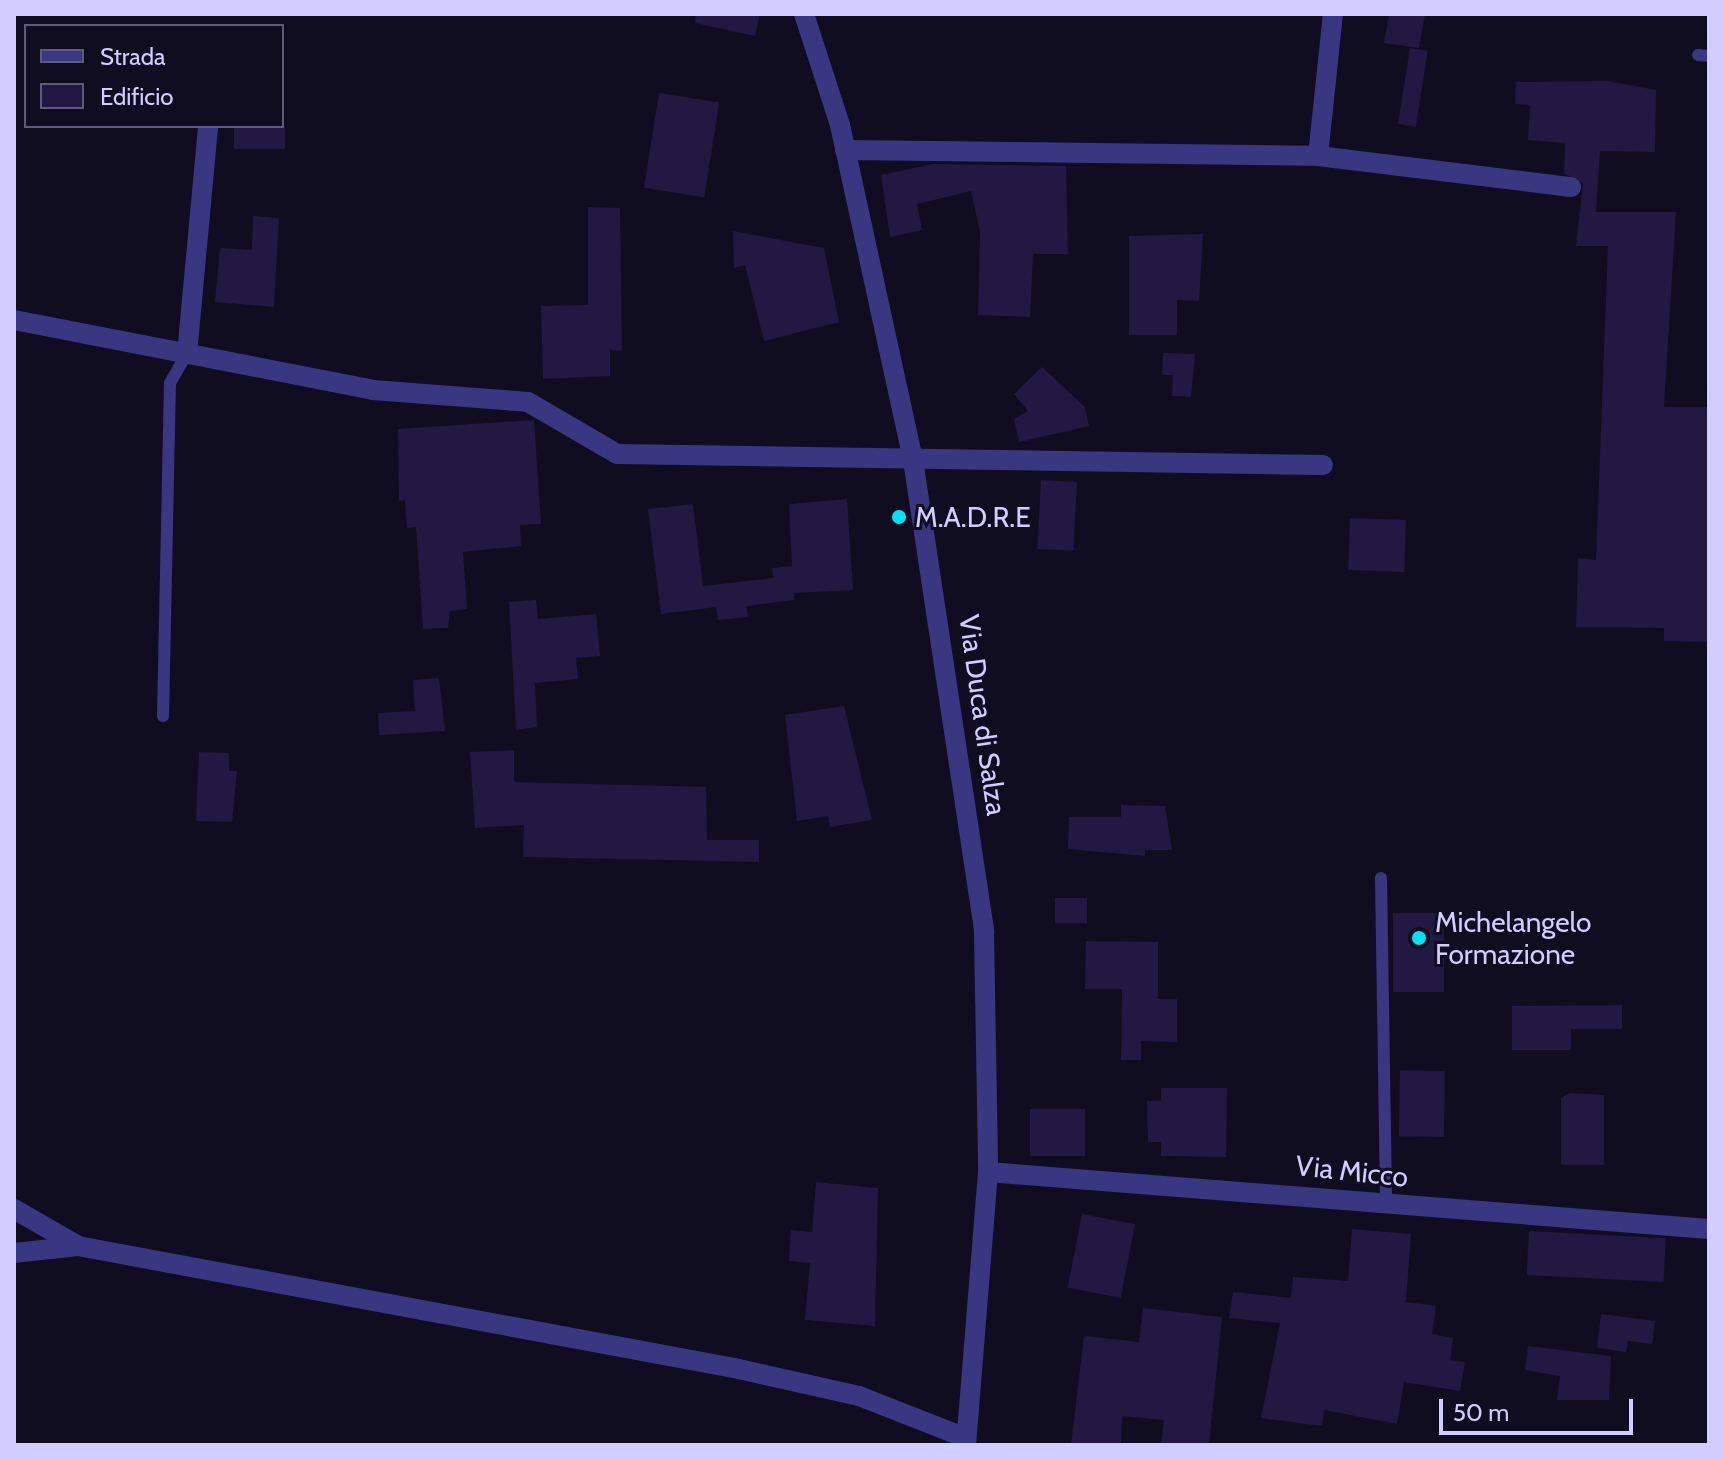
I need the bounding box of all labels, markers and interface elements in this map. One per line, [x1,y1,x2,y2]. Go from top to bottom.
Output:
legend [24,24,284,128]
text: Strada [100,42,166,71]
text: Edificio [100,82,174,111]
place label: M.A.D.R.E [915,500,1031,534]
marker: M.A.D.R.E [890,508,908,526]
street label: Via Duca di Salza [952,613,1014,817]
place label: Michelangelo Formazione [1435,905,1591,971]
marker: Michelangelo Formazione [1410,929,1428,947]
street label: Via Micco [1294,1148,1410,1194]
scale bar [1443,1383,1637,1433]
text: 50 m [1453,1398,1509,1427]

